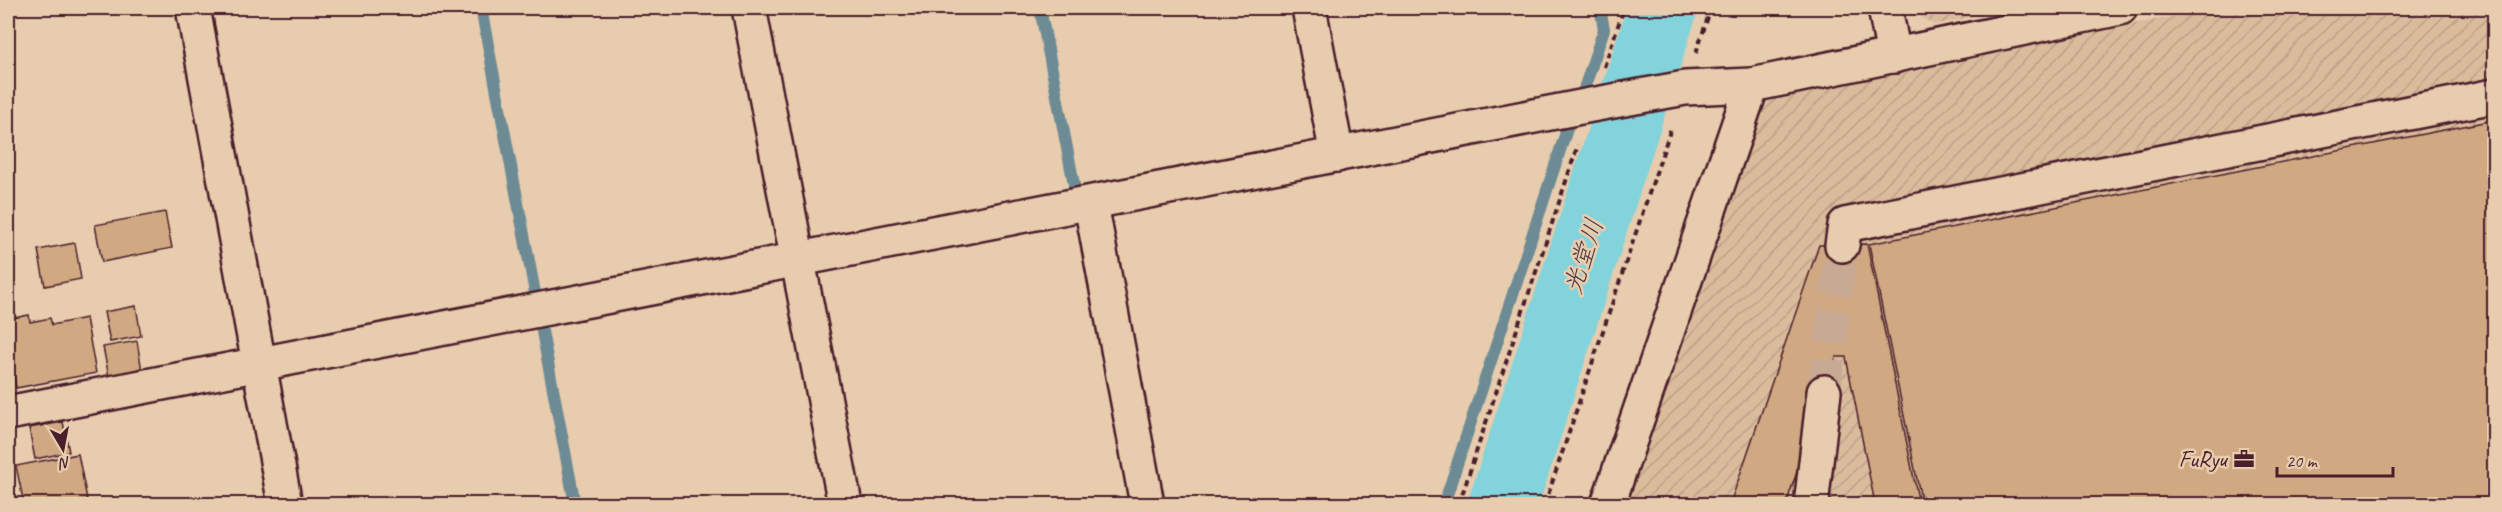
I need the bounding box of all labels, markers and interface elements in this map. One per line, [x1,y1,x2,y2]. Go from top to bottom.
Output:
water label: 光堂川 [1556,214,1611,298]
north arrow [33,419,93,479]
scale bar [2277,440,2392,478]
place label: FuRyu [2178,444,2229,474]
office icon: FuRyu [2232,447,2256,471]
text: 20 m [2286,450,2319,472]
text: N [56,452,72,474]

